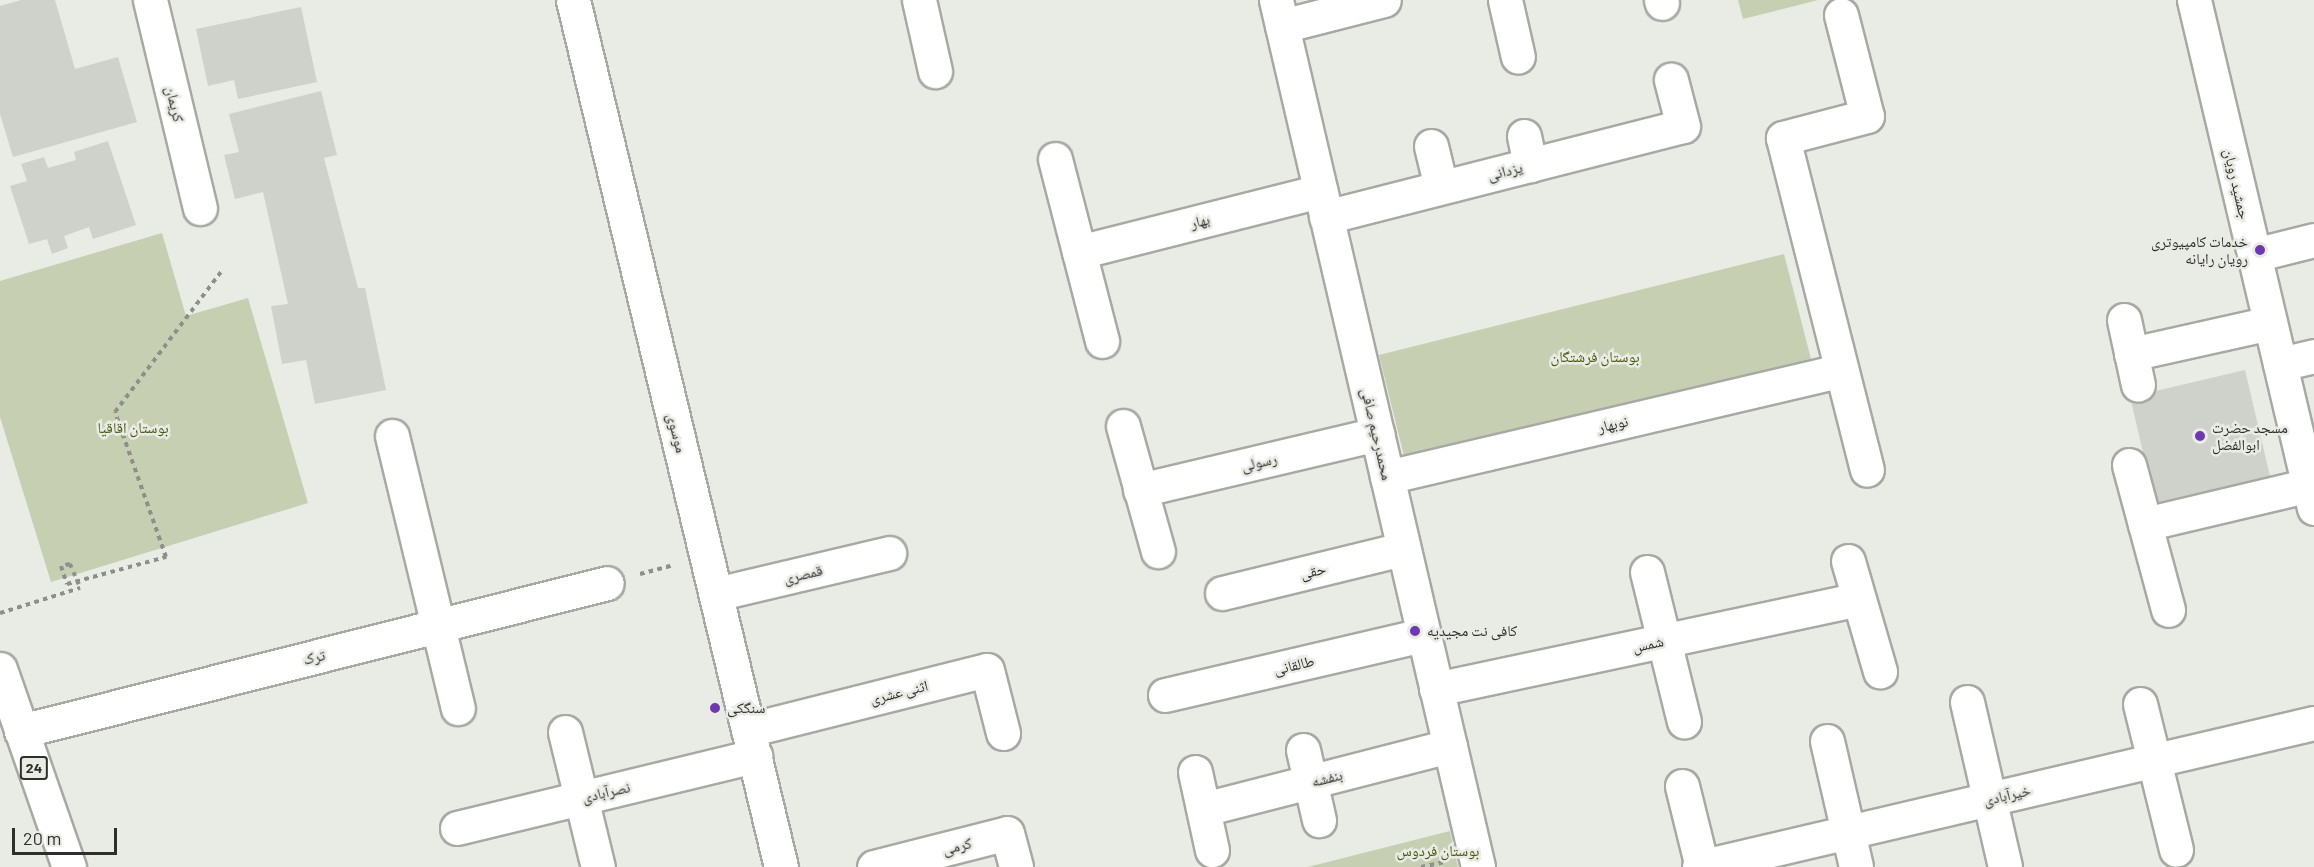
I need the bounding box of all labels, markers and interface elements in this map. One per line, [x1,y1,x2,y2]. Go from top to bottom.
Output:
street label: کریمان [162,84,188,124]
street label: جمشید رویان [2220,147,2254,221]
street label: یزدانی [1486,158,1524,184]
street label: بهار [1188,210,1212,232]
place label: خدمات کامپیوتری رویان رایانه [2151,232,2248,267]
marker: خدمات کامپیوتری رویان رایانه [2253,243,2267,257]
park label: بوستان فرشتگان [1550,348,1640,366]
street label: محمدرحیم صافی [1358,386,1396,482]
street label: موسوی [663,411,691,455]
street label: نوبهار [1596,412,1630,436]
place label: مسجد حضرت ابوالفضل [2212,418,2288,453]
park label: بوستان اقاقیا [97,419,169,437]
marker: مسجد حضرت ابوالفضل [2193,429,2207,443]
street label: رسولی [1239,449,1279,475]
street label: حقی [1298,559,1328,583]
street label: قمصری [782,561,824,587]
place label: کافی نت مجیدیه [1427,622,1517,640]
marker: کافی نت مجیدیه [1408,624,1422,638]
street label: شمس [1631,632,1665,656]
street label: ترک [301,646,327,668]
street label: طالقانی [1272,652,1316,678]
street label: اثنی عشری [868,676,930,708]
place label: سنگکی [727,699,765,717]
marker: سنگکی [708,701,722,715]
road number: 24 [19,757,49,779]
street label: بنفشه [1310,766,1344,790]
street label: نصرآبادی [580,778,632,806]
street label: خیرآبادی [1982,781,2032,809]
scale bar [15,816,120,854]
text: 20 m [23,827,61,849]
street label: کرمی [941,834,973,858]
park label: بوستان فردوس [1397,842,1479,860]

